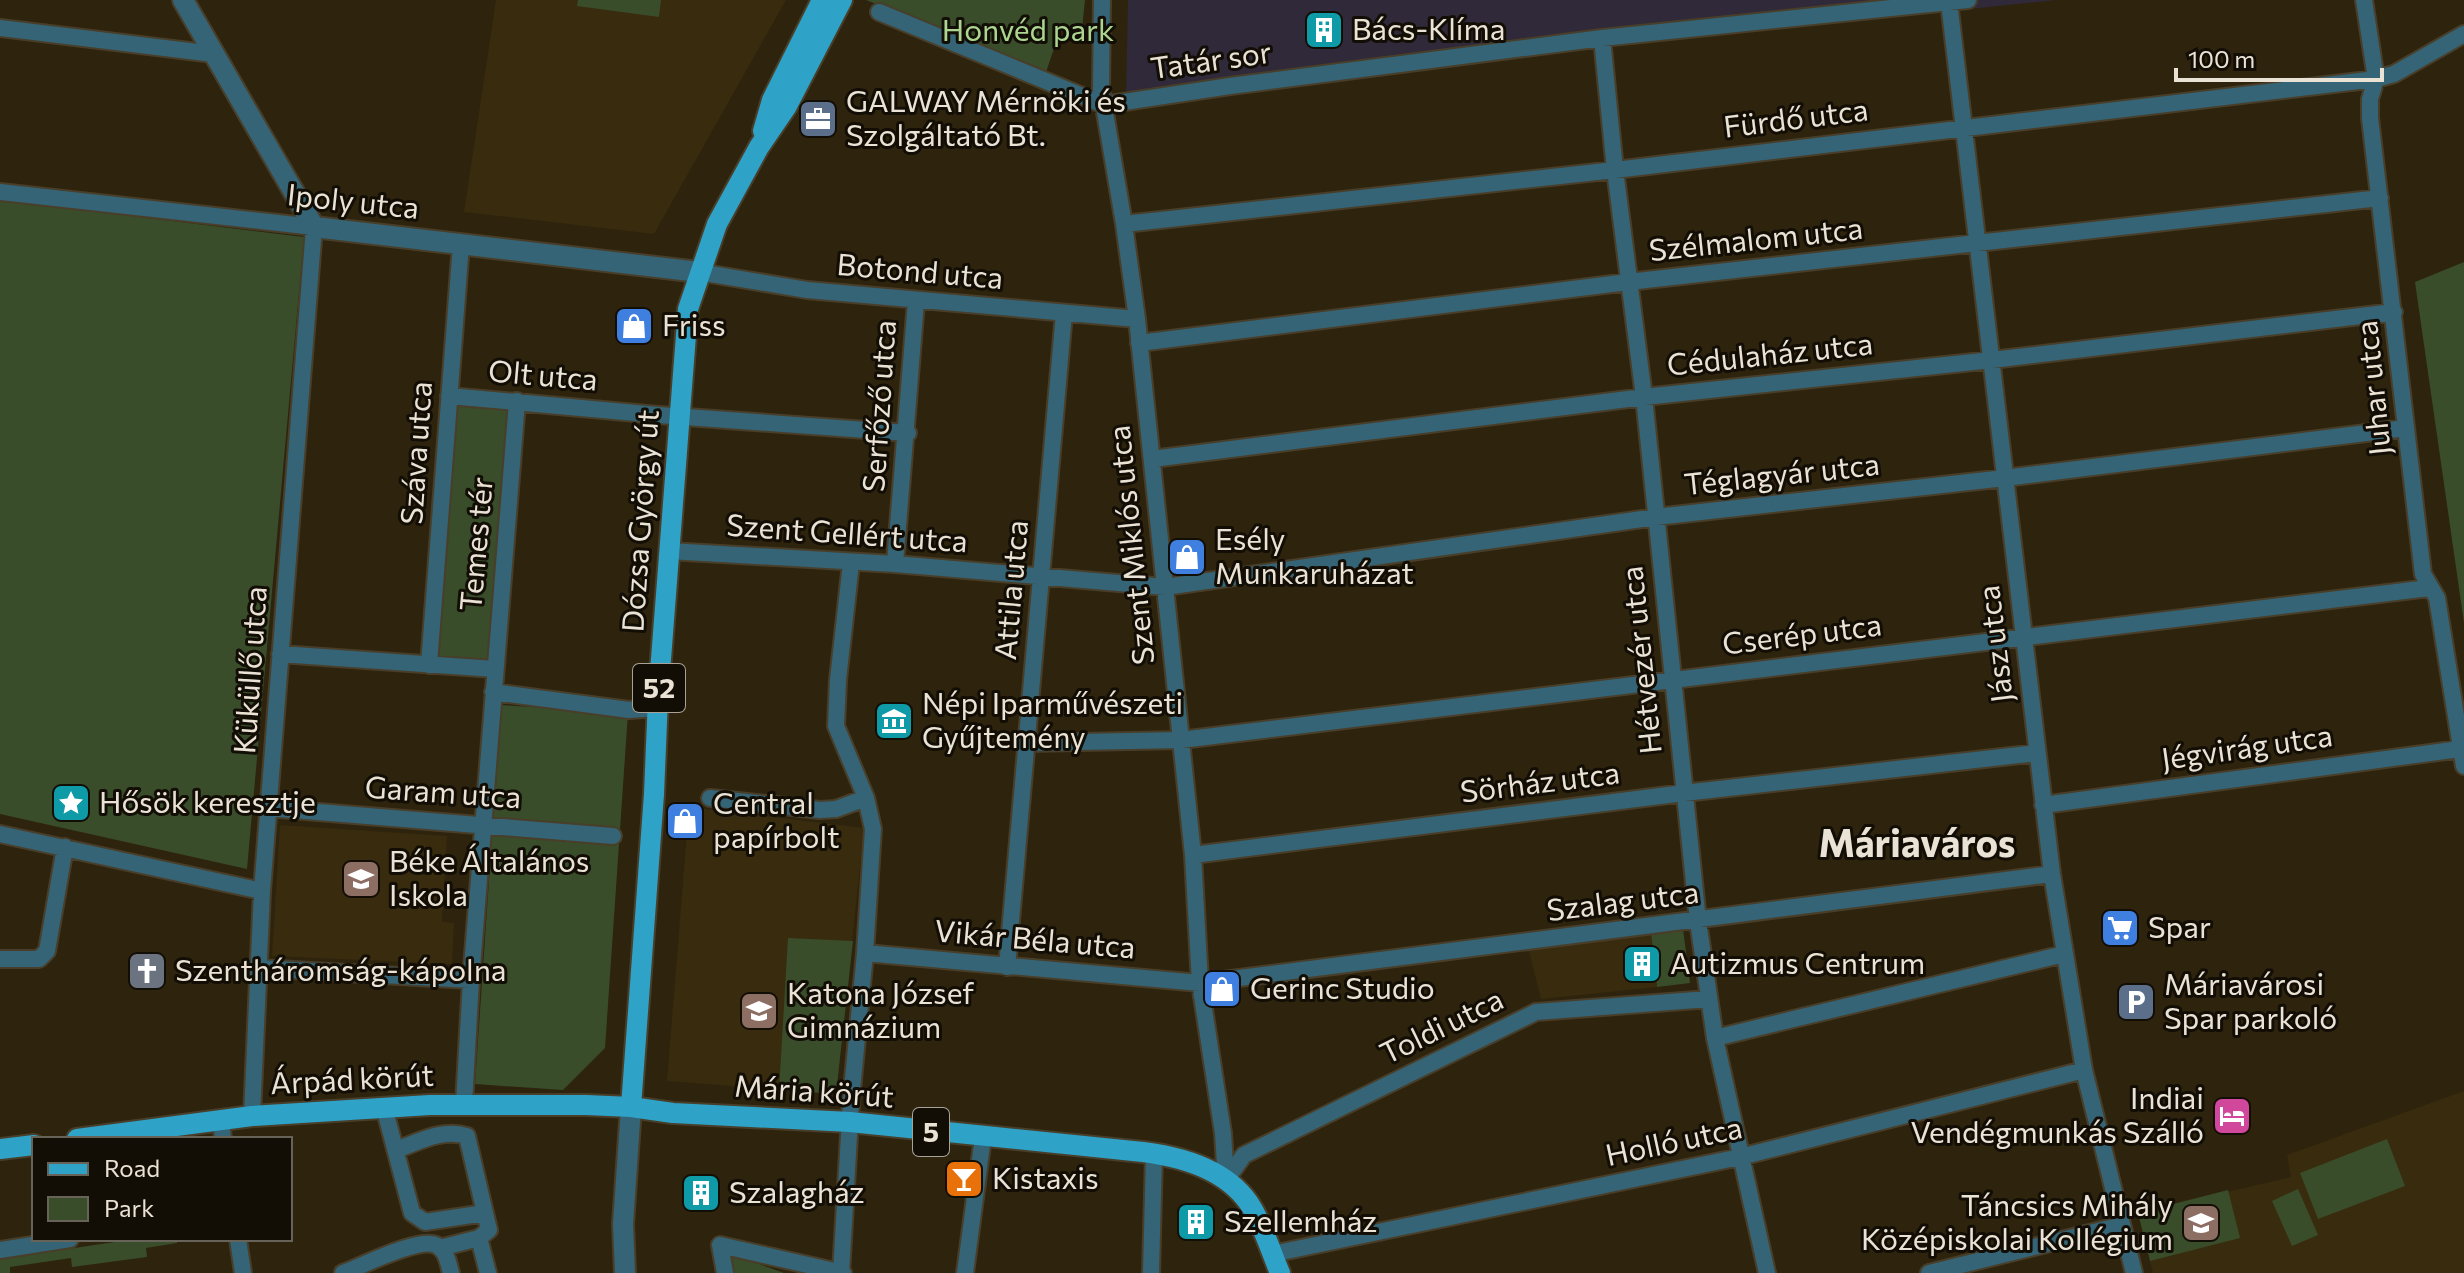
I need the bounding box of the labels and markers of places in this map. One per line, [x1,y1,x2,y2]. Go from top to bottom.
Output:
building icon: Bács-Klíma [1303,9,1345,51]
place label: Bács-Klíma [1352,9,1505,46]
place label: GALWAY Mérnöki és Szolgáltató Bt. [846,81,1126,152]
office icon: GALWAY Mérnöki és Szolgáltató Bt. [797,98,839,140]
shop icon: Friss [613,305,655,347]
place label: Friss [662,305,726,342]
place label: Esély Munkaruházat [1215,519,1414,590]
shop icon: Esély Munkaruházat [1166,536,1208,578]
place label: Népi Iparművészeti Gyűjtemény [922,683,1183,754]
museum icon: Népi Iparművészeti Gyűjtemény [873,700,915,742]
place icon: Hősök keresztje [50,782,92,824]
place label: Hősök keresztje [99,782,316,819]
place label: Central papírbolt [713,783,839,854]
shop icon: Central papírbolt [664,800,706,842]
place label: Béke Általános Iskola [389,841,589,912]
school or university icon: Béke Általános Iskola [340,858,382,900]
supermarket icon: Spar [2099,907,2141,949]
place label: Spar [2148,907,2211,944]
building icon: Autizmus Centrum [1621,943,1663,985]
place label: Autizmus Centrum [1670,943,1925,980]
church icon: Szentháromság-kápolna [126,950,168,992]
place label: Szentháromság-kápolna [175,950,507,987]
place label: Máriavárosi Spar parkoló [2164,964,2337,1035]
shop icon: Gerinc Studio [1201,968,1243,1010]
place label: Gerinc Studio [1250,968,1435,1005]
place label: Katona József Gimnázium [787,973,974,1044]
parking icon: Máriavárosi Spar parkoló [2115,981,2157,1023]
school or university icon: Katona József Gimnázium [738,990,780,1032]
place label: Indiai Vendégmunkás Szálló [1911,1078,2204,1149]
hotel icon: Indiai Vendégmunkás Szálló [2211,1095,2253,1137]
bar icon: Kistaxis [943,1158,985,1200]
place label: Kistaxis [992,1158,1099,1195]
building icon: Szalagház [680,1172,722,1214]
place label: Szalagház [729,1172,864,1209]
place label: Táncsics Mihály Középiskolai Kollégium [1861,1185,2173,1256]
building icon: Szellemház [1175,1201,1217,1243]
place label: Szellemház [1224,1201,1377,1238]
school or university icon: Táncsics Mihály Középiskolai Kollégium [2180,1202,2222,1244]

